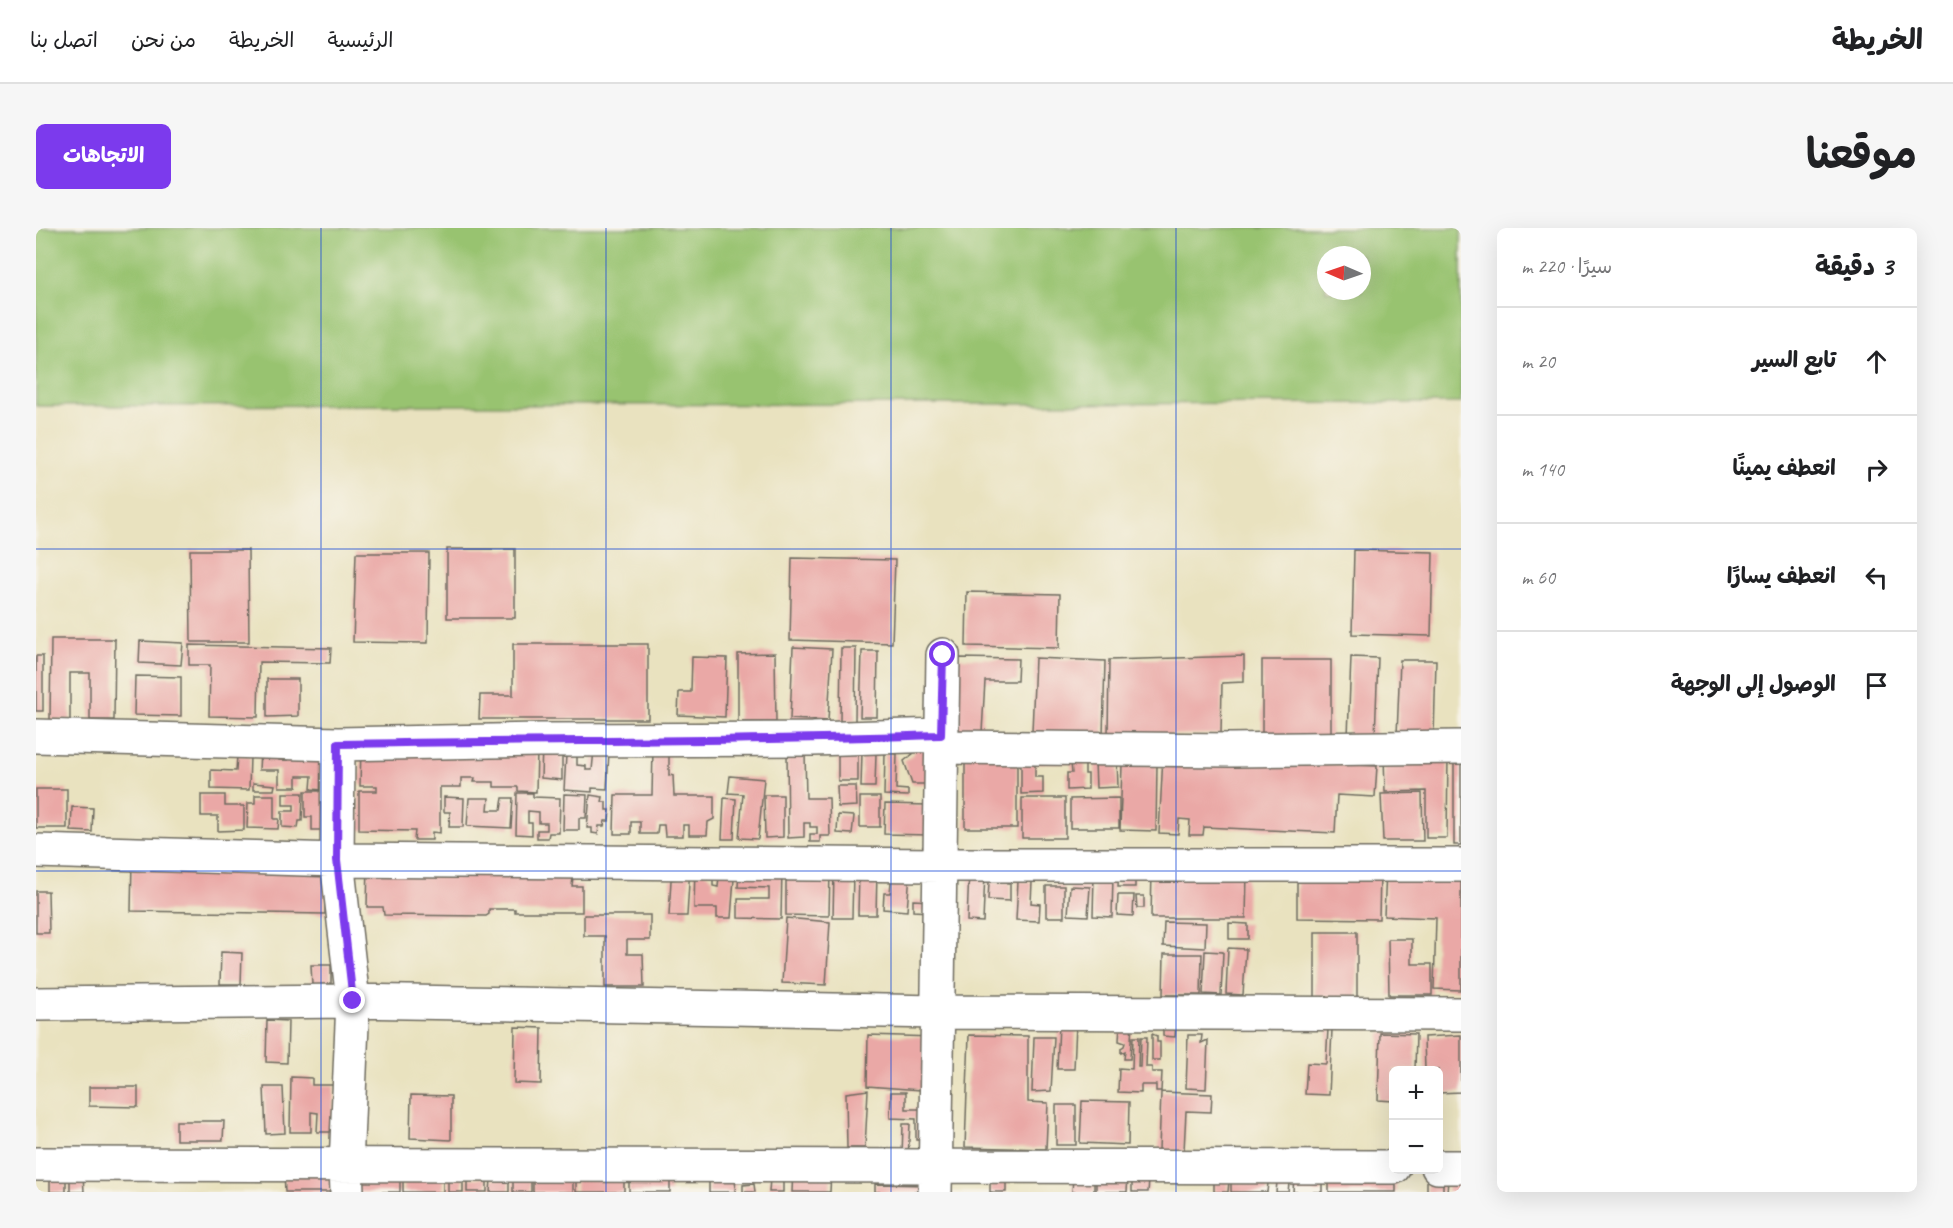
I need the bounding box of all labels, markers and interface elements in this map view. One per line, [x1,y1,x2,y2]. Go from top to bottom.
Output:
text: الخريطة [1832,22,1923,57]
text: اتصل بنا [30,27,98,53]
text: من نحن [131,27,196,53]
text: الخريطة [229,27,295,53]
text: الرئيسية [328,27,393,53]
button: الاتجاهات [36,124,171,189]
text: موقعنا [1806,128,1917,181]
north arrow [1317,246,1371,300]
text: 3 دقيقة [1815,250,1893,283]
text: سيرًا · 220 m [1521,254,1612,279]
icon: ahead [1860,345,1893,378]
text: تابع السير [1752,346,1836,374]
text: 20 m [1521,349,1555,374]
icon: right [1860,453,1893,486]
text: انعطف يمينًا [1732,454,1836,482]
text: 140 m [1521,457,1564,482]
icon: left [1860,561,1893,594]
text: انعطف يسارًا [1727,562,1836,590]
text: 60 m [1521,565,1555,590]
route start [929,641,955,667]
icon: arrive [1860,669,1893,702]
text: الوصول إلى الوجهة [1671,670,1836,698]
route end [339,987,365,1013]
map controls [1389,1066,1443,1174]
button: + [1389,1066,1443,1120]
button: − [1389,1120,1443,1174]

